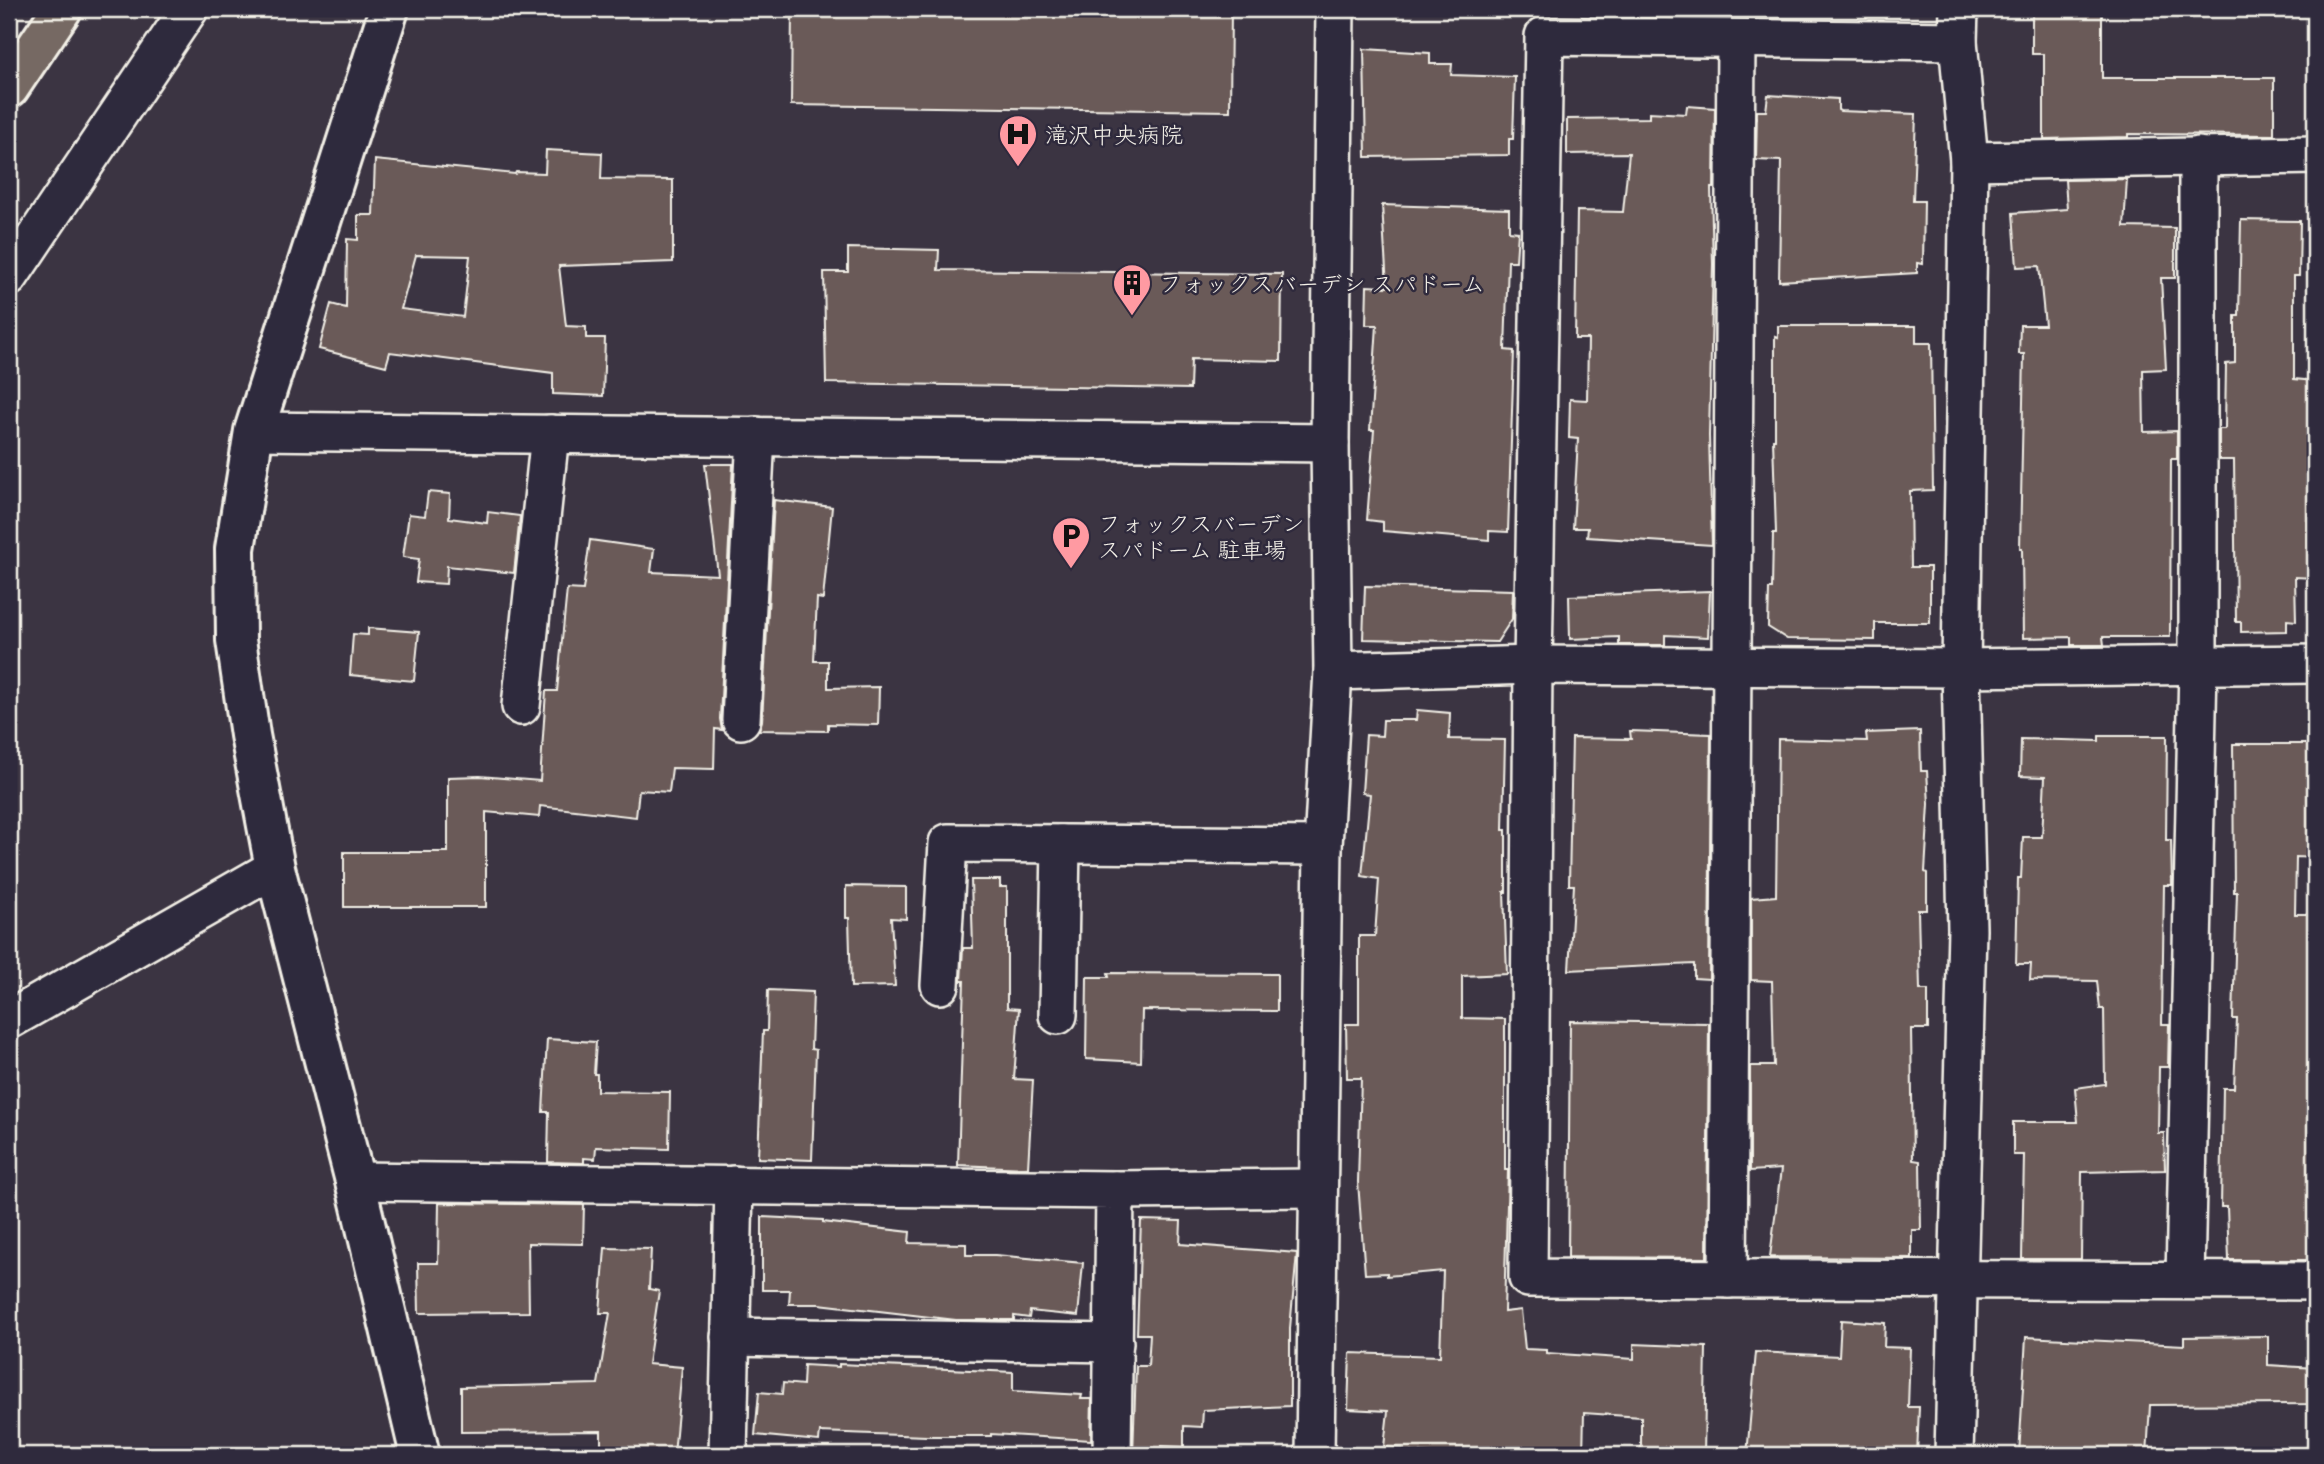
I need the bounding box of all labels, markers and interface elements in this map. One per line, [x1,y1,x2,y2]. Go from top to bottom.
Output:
hospital icon: 滝沢中央病院 [997,113,1039,168]
place label: 滝沢中央病院 [1045,120,1183,149]
building icon: フォックスバーデン スパドーム [1111,262,1153,317]
place label: フォックスバーデン スパドーム [1159,269,1485,298]
place label: フォックスバーデン スパドーム 駐車場 [1098,509,1305,564]
parking icon: フォックスバーデン スパドーム 駐車場 [1050,515,1092,570]

